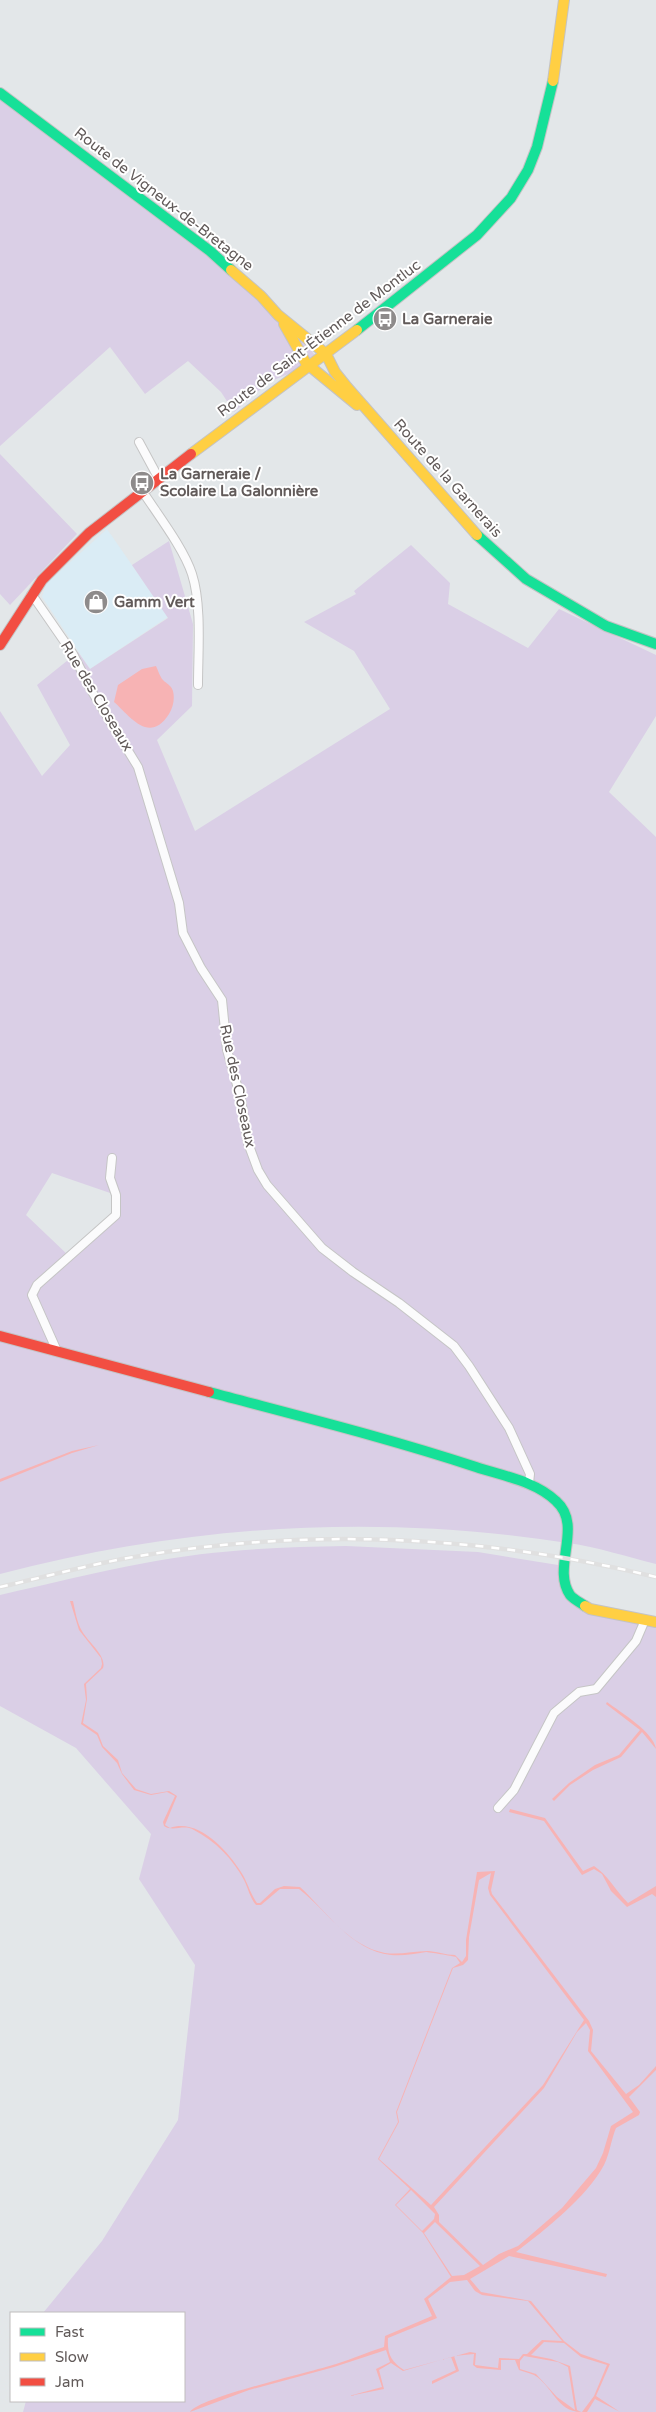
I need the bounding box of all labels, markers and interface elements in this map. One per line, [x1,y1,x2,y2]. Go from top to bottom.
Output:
street label: Route de Vigneux-de-Bretagne [71,123,257,275]
street label: Route de Saint-Étienne de Montluc [214,256,424,420]
bus stop icon: La Garneraie [372,306,398,332]
place label: La Garneraie [402,310,493,328]
street label: Route de la Garnerais [390,415,506,541]
place label: La Garneraie / Scolaire La Galonnière [160,465,319,500]
bus stop icon: La Garneraie / Scolaire La Galonnière [129,470,155,496]
shop icon: Gamm Vert [83,589,109,615]
place label: Gamm Vert [114,593,195,611]
street label: Rue des Closeaux [57,638,137,754]
street label: Rue des Closeaux [216,1023,260,1149]
legend [10,2312,185,2402]
text: Fast [55,2323,85,2341]
text: Slow [55,2348,89,2366]
text: Jam [55,2373,84,2391]

